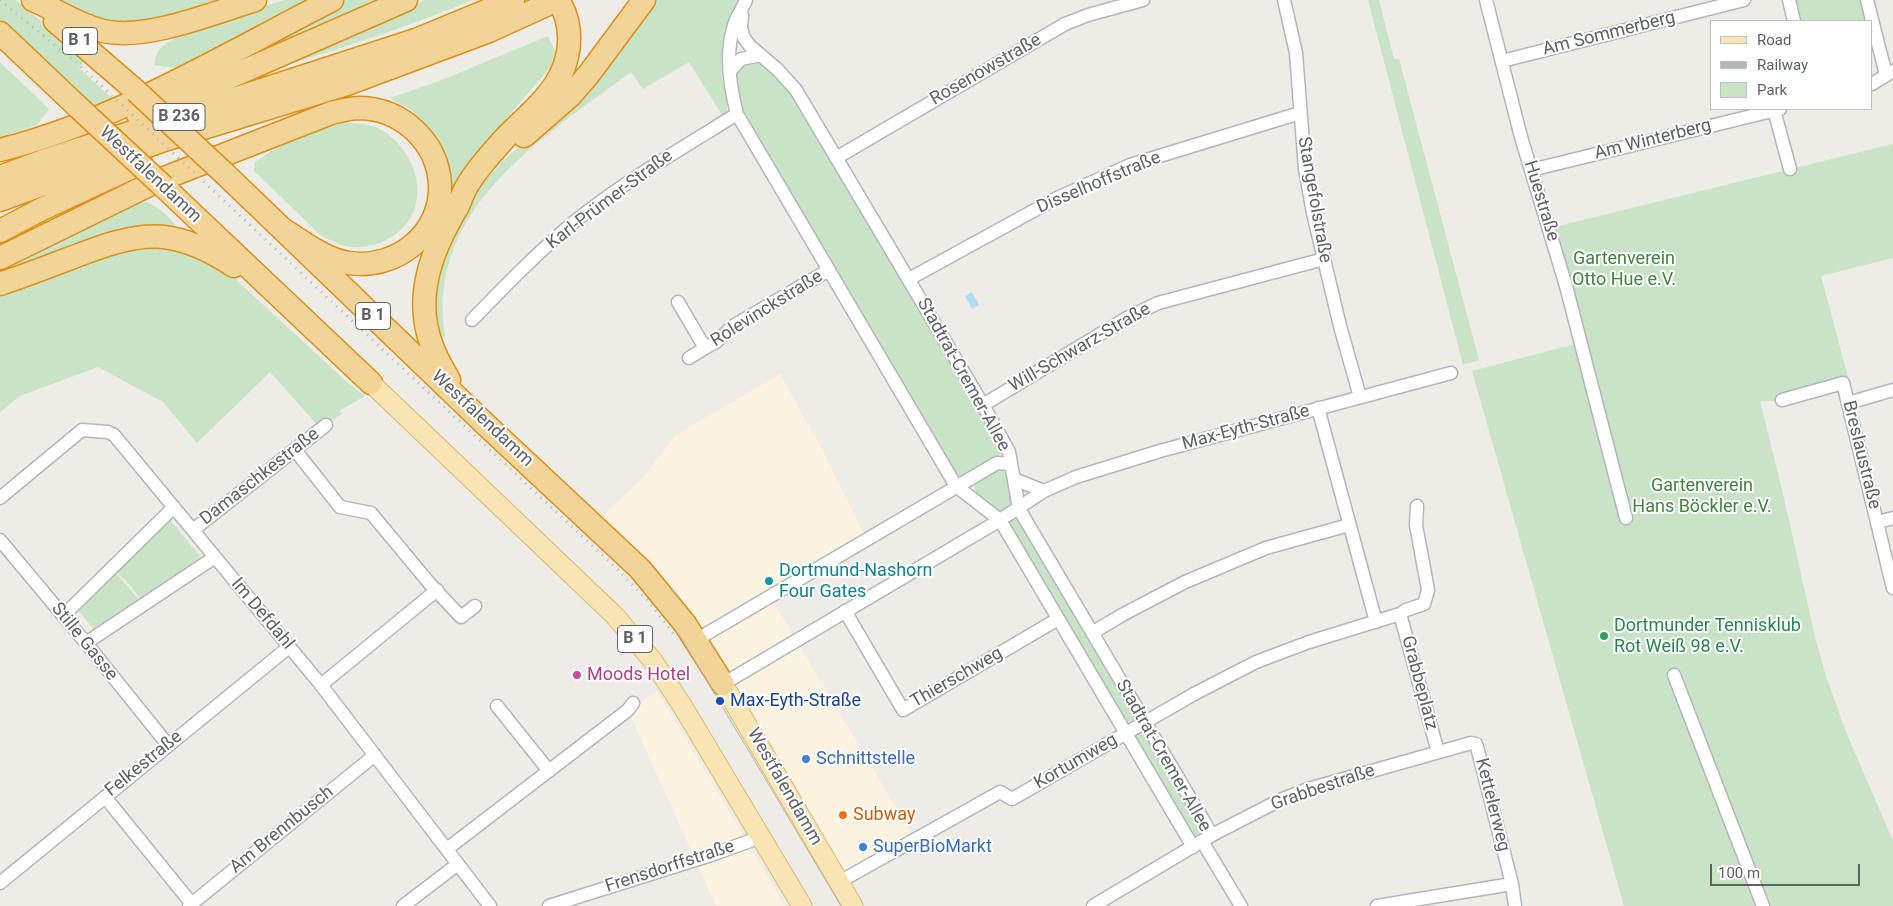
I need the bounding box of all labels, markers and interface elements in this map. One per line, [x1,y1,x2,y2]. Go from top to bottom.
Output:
street label: Am Sommerberg [1540,7,1678,61]
legend [1710,20,1873,110]
road number: B 1 [62,27,98,54]
street label: Rosenowstraße [927,29,1045,111]
text: Road [1757,31,1791,49]
text: Railway [1757,56,1808,74]
text: Park [1757,81,1787,99]
road number: B 236 [153,104,205,130]
street label: Am Winterberg [1592,115,1714,165]
street label: Westfalendamm [94,122,206,228]
street label: Stangefolstraße [1292,135,1336,265]
street label: Karl-Prümer-Straße [543,145,677,255]
street label: Disselhoffstraße [1034,147,1164,219]
street label: Huestraße [1518,158,1564,244]
park label: Gartenverein Otto Hue e.V. [1572,248,1676,290]
street label: Rolevinckstraße [707,266,827,352]
street label: Stadtrat-Cremer-Allee [912,295,1014,455]
street label: Will-Schwarz-Straße [1005,299,1155,397]
road number: B 1 [356,302,390,330]
street label: Westfalendamm [426,366,538,472]
street label: Breslaustraße [1837,399,1885,511]
street label: Max-Eyth-Straße [1180,401,1312,455]
street label: Damaschkestraße [196,424,324,530]
park label: Gartenverein Hans Böckler e.V. [1632,475,1772,518]
place label: Dortmund-Nashorn Four Gates [779,560,932,602]
street label: Im Defdahl [226,574,298,654]
marker: Dortmund-Nashorn Four Gates [763,575,775,587]
street label: Stille Gasse [46,599,122,685]
place label: Dortmunder Tennisklub Rot Weiß 98 e.V. [1614,615,1801,658]
road number: B 1 [618,626,652,652]
marker: Dortmunder Tennisklub Rot Weiß 98 e.V. [1598,630,1610,642]
street label: Grabbeplatz [1396,634,1442,732]
street label: Thierschweg [907,643,1007,713]
place label: Moods Hotel [587,664,690,686]
marker: Moods Hotel [571,669,583,681]
street label: Stadtrat-Cremer-Allee [1111,676,1215,836]
place label: Max-Eyth-Straße [730,690,861,712]
marker: Max-Eyth-Straße [714,695,726,707]
street label: Westfalendamm [742,725,826,849]
street label: Felkestraße [101,726,187,802]
street label: Kortumweg [1030,729,1122,795]
place label: Schnittstelle [816,748,915,770]
marker: Schnittstelle [800,753,812,765]
street label: Kettelerweg [1470,756,1514,854]
street label: Grabbestraße [1268,760,1378,816]
street label: Am Brennbusch [226,782,338,878]
place label: Subway [853,804,915,826]
marker: Subway [837,809,849,821]
street label: Frensdorffstraße [603,836,737,898]
place label: SuperBioMarkt [873,836,992,858]
marker: SuperBioMarkt [857,841,869,853]
scale bar [1713,854,1863,886]
text: 100 m [1718,864,1760,882]

